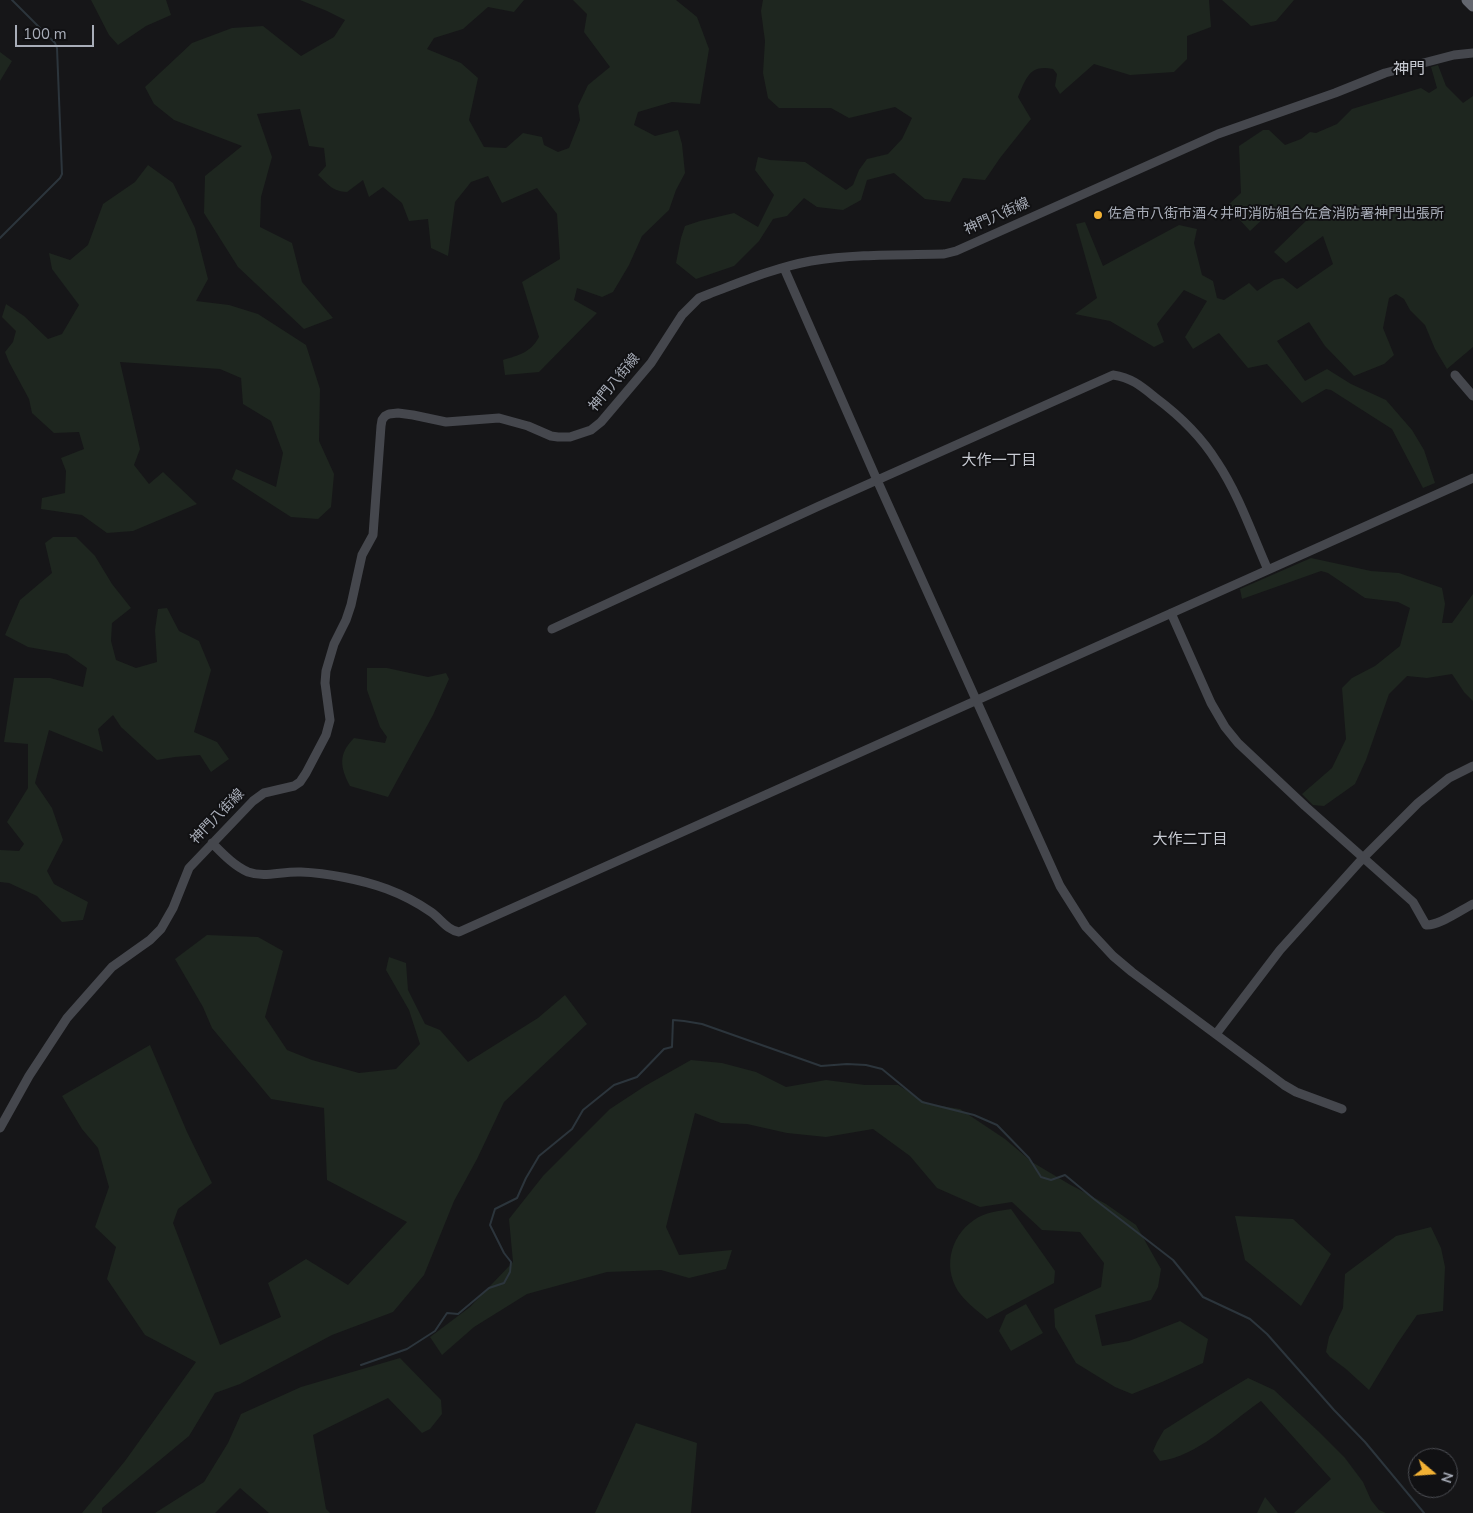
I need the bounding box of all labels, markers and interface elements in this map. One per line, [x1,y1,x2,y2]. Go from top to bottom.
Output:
scale bar [18,15,96,47]
text: 100 m [23,24,67,44]
district label: 神門 [1393,60,1425,80]
street label: 神門八街線 [962,195,1032,239]
place label: 佐倉市八街市酒々井町消防組合佐倉消防署神門出張所 [1108,207,1444,223]
marker: 佐倉市八街市酒々井町消防組合佐倉消防署神門出張所 [1092,209,1104,221]
street label: 神門八街線 [586,351,644,415]
district label: 大作一丁目 [962,452,1036,470]
street label: 神門八街線 [188,786,248,848]
district label: 大作二丁目 [1153,831,1227,849]
north arrow [1408,1448,1458,1498]
text: N [1436,1470,1457,1485]

